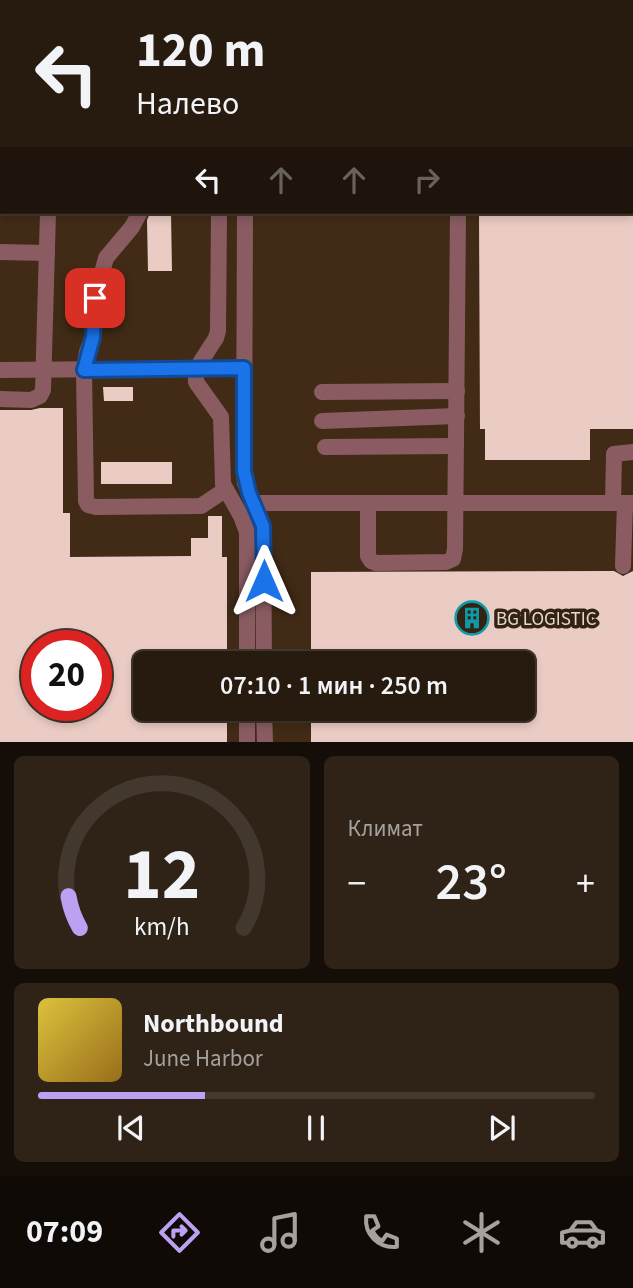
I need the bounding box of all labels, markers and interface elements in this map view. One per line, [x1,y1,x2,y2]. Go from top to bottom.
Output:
text: 120 m [136,16,265,86]
icon: left [21,28,112,119]
text: Налево [136,81,239,127]
icon: left [189,161,227,199]
icon: ahead [262,161,300,199]
icon: ahead [335,161,373,199]
icon: right [408,161,446,199]
pin [65,268,125,328]
icon: arrive [76,279,114,317]
position arrow [227,544,301,618]
building icon: BG LOGISTIC [453,599,491,637]
place label: BG LOGISTIC [496,606,597,633]
speed limit sign: 20 [21,630,112,721]
text: 07:10 · 1 мин · 250 m [220,667,448,704]
text: Климат [348,812,423,845]
text: 12 [123,824,200,928]
text: 23° [436,846,507,920]
text: − [348,857,366,911]
text: + [576,857,595,911]
text: km/h [134,909,190,945]
text: Northbound [143,1005,284,1042]
text: June Harbor [143,1042,263,1075]
icon: previous [112,1109,150,1147]
icon: pause [297,1109,335,1147]
icon: next [483,1109,521,1147]
icon: directions [155,1208,204,1257]
icon: music [256,1208,305,1257]
icon: phone [356,1208,405,1257]
icon: climate [457,1208,506,1257]
icon: car [558,1208,607,1257]
text: 07:09 [26,1209,103,1255]

